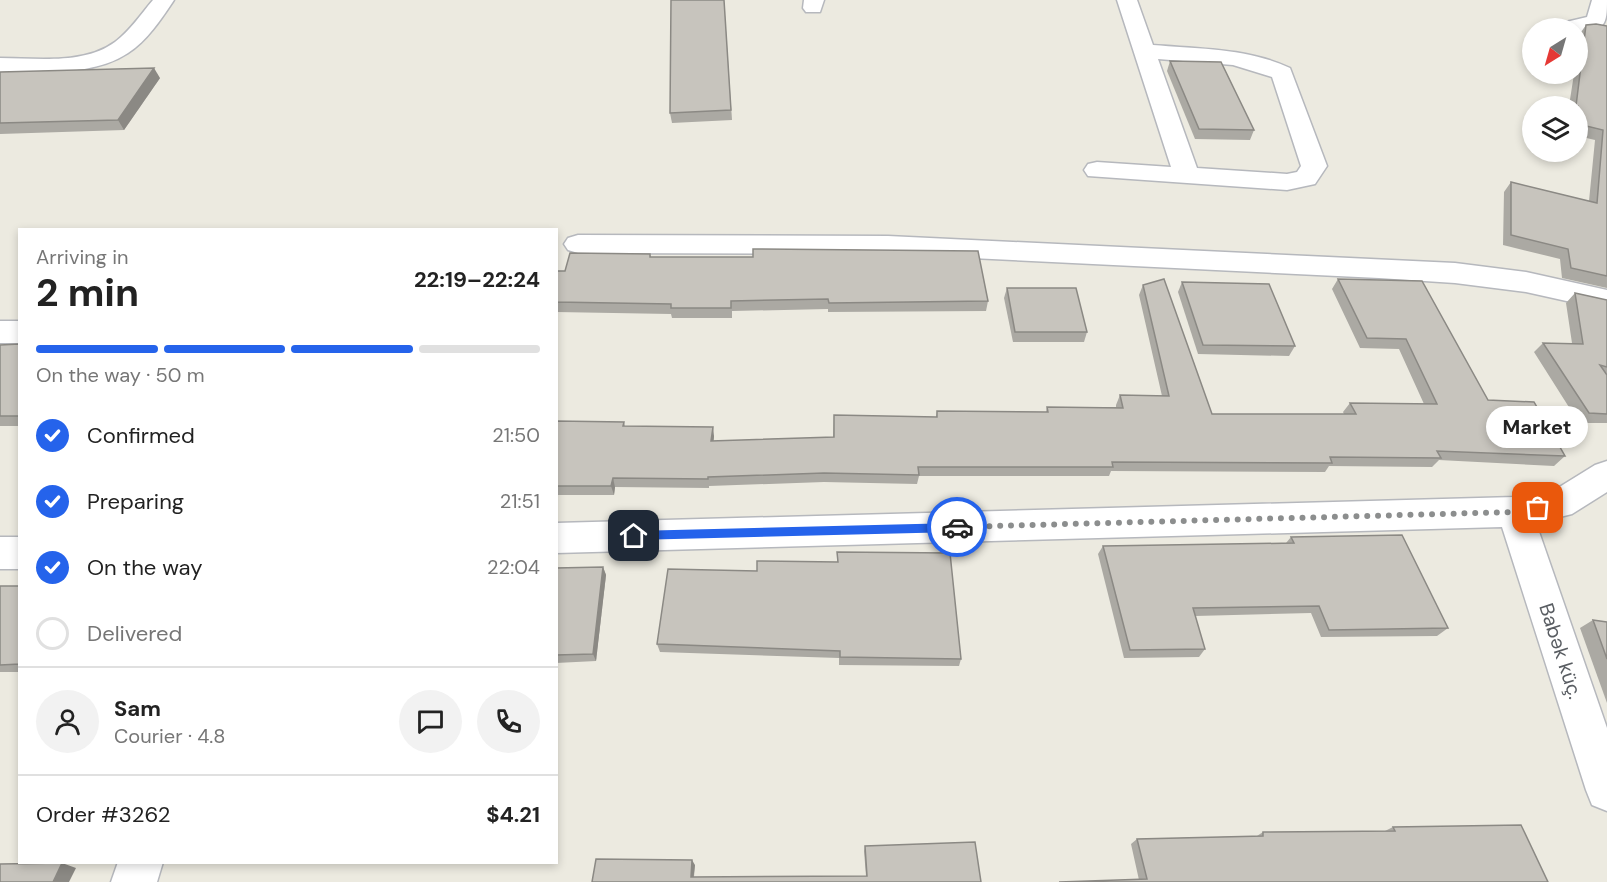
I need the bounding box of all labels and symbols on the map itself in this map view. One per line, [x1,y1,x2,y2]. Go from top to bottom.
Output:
north arrow [1522,18,1588,84]
callout: Market [1487,406,1589,448]
pin [1512,482,1563,533]
courier [927,497,987,557]
pin [608,510,659,561]
street label: Babək küç. [1533,600,1589,702]

